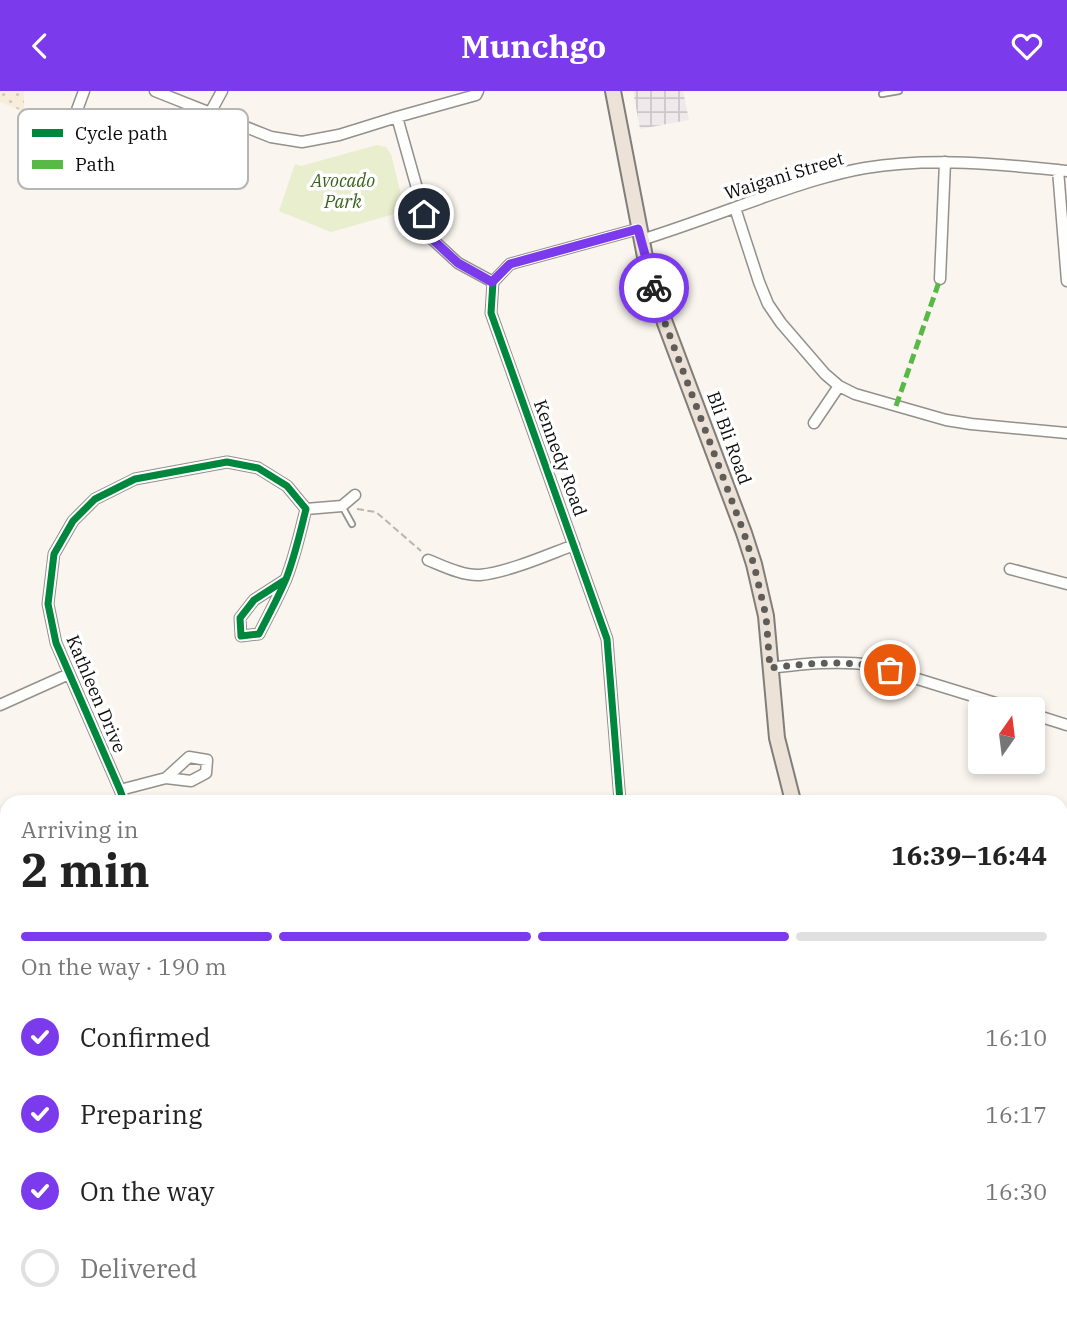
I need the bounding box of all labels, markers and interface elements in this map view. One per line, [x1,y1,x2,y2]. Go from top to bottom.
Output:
text: Munchgo [461,25,606,67]
icon: back [21,27,59,65]
icon: heart [1008,27,1046,65]
legend [18,109,248,189]
text: Cycle path [75,121,168,145]
street label: Waigani Street [722,146,846,205]
text: Path [75,152,115,176]
park label: Avocado Park [310,169,375,213]
pin [394,184,454,244]
icon: home [405,195,443,233]
courier [619,253,689,323]
icon: bike [635,269,673,307]
street label: Bli Bli Road [702,388,757,488]
street label: Kennedy Road [529,396,592,519]
street label: Kathleen Drive [61,632,132,756]
pin [860,640,920,700]
icon: bag [871,651,909,689]
north arrow [968,697,1045,773]
map controls [968,697,1045,774]
text: Arriving in [21,814,138,844]
text: 16:39–16:44 [891,838,1047,872]
text: 2 min [21,840,150,900]
text: On the way · 190 m [21,951,227,981]
icon: check [21,1018,59,1056]
text: Confirmed [80,1020,211,1054]
text: 16:10 [985,1022,1047,1052]
icon: check [21,1095,59,1133]
text: Preparing [80,1097,202,1131]
text: 16:17 [985,1099,1047,1129]
icon: check [21,1172,59,1210]
text: On the way [80,1174,214,1208]
text: 16:30 [985,1176,1047,1206]
text: Delivered [80,1251,197,1285]

